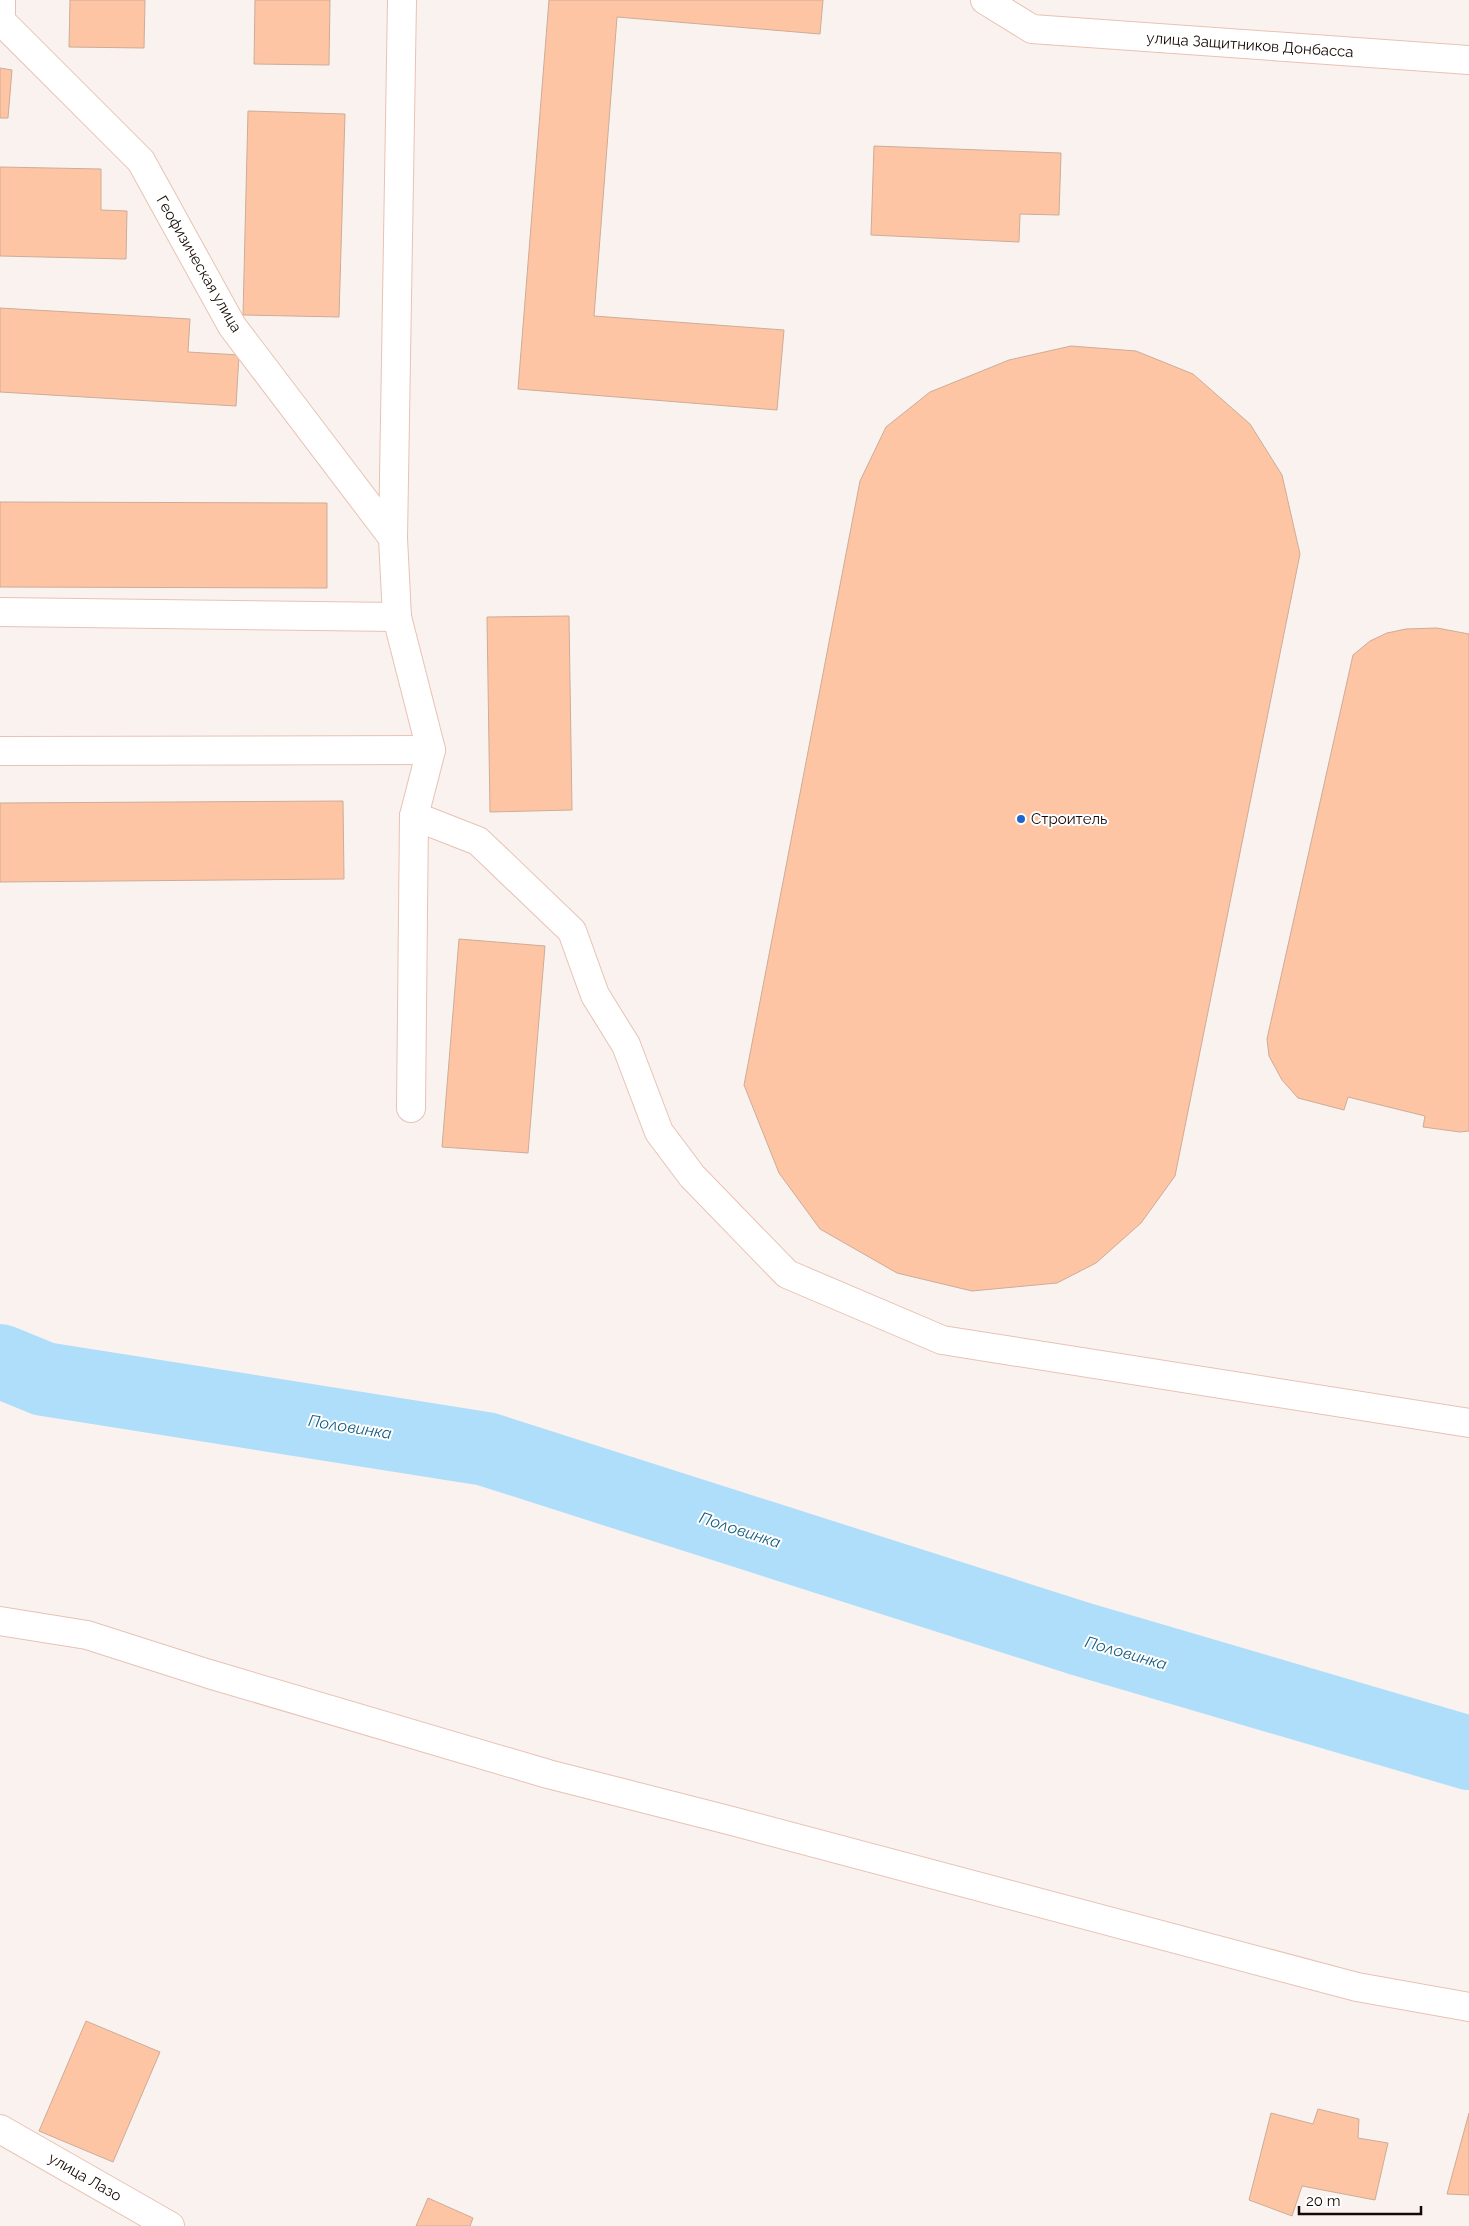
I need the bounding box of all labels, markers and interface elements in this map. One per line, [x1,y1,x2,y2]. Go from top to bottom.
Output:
street label: улица Защитников Донбасса [1146,29,1354,61]
street label: Геофизическая улица [152,192,246,336]
place label: Строитель [1031,810,1107,828]
marker: Строитель [1015,813,1027,825]
water label: Половинка [307,1411,393,1443]
water label: Половинка [697,1508,783,1552]
water label: Половинка [1083,1632,1169,1674]
street label: улица Лазо [45,2149,125,2205]
scale bar [1299,2184,1422,2216]
text: 20 m [1306,2192,1341,2210]

